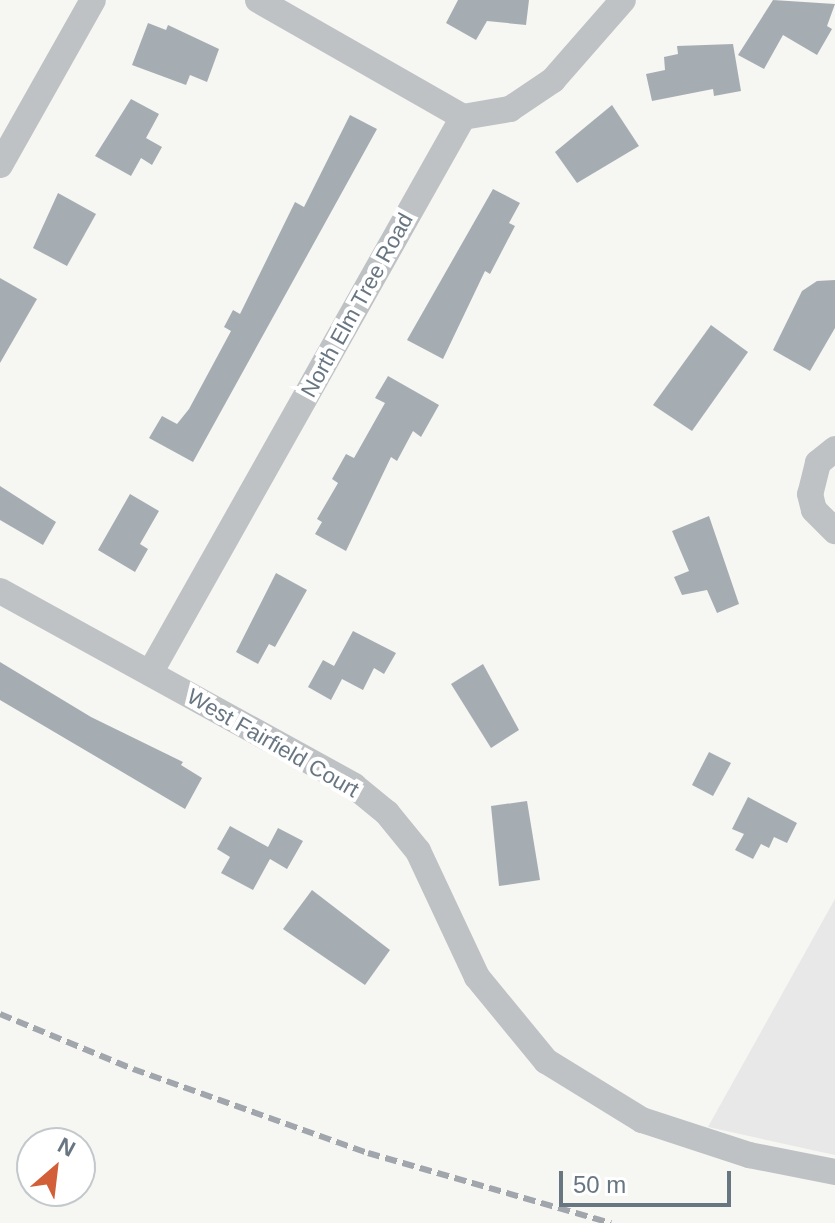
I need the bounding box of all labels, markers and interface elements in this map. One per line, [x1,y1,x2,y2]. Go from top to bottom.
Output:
street label: North Elm Tree Road [295,208,419,402]
street label: West Fairfield Court [182,683,364,803]
north arrow [16,1127,96,1207]
text: N [54,1132,79,1162]
scale bar [563,1155,735,1205]
text: 50 m [573,1171,626,1198]

